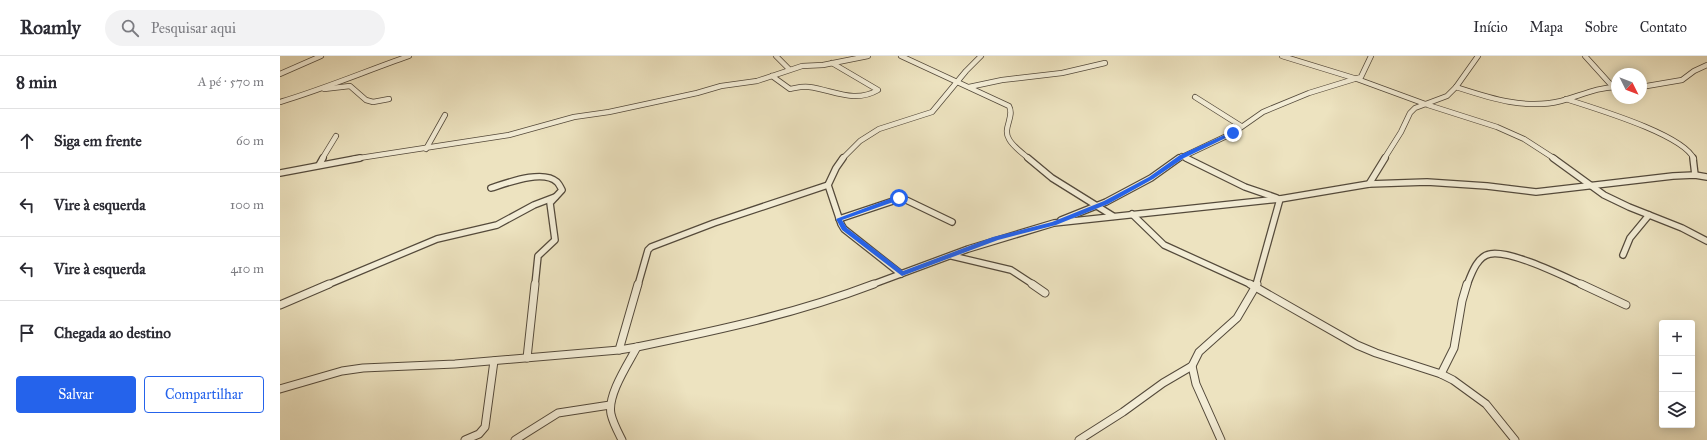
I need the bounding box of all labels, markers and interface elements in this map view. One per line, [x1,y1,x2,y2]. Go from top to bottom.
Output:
search box [105,10,385,46]
text: Roamly [20,16,81,39]
icon: search [119,17,141,39]
text: Pesquisar aqui [151,19,236,37]
text: Início [1473,19,1508,36]
text: Mapa [1530,19,1563,36]
text: Sobre [1585,19,1618,36]
text: Contato [1640,19,1687,36]
north arrow [1611,68,1647,104]
text: 8 min [16,72,57,93]
text: A pé · 570 m [198,74,264,90]
route end [1224,124,1242,142]
icon: ahead [16,130,38,152]
text: Siga em frente [54,132,142,150]
text: 60 m [236,133,264,149]
route start [890,189,908,207]
icon: left [16,194,38,216]
text: Vire à esquerda [54,196,146,214]
text: 100 m [230,197,264,213]
icon: left [16,258,38,280]
text: Vire à esquerda [54,260,146,278]
text: 410 m [230,261,264,277]
map controls [1659,320,1695,428]
button: + [1659,320,1695,356]
icon: arrive [16,322,38,344]
text: Chegada ao destino [54,324,171,342]
button: − [1659,356,1695,392]
button: Salvar [16,376,136,413]
button: Compartilhar [144,376,264,413]
button: layers [1659,392,1695,428]

